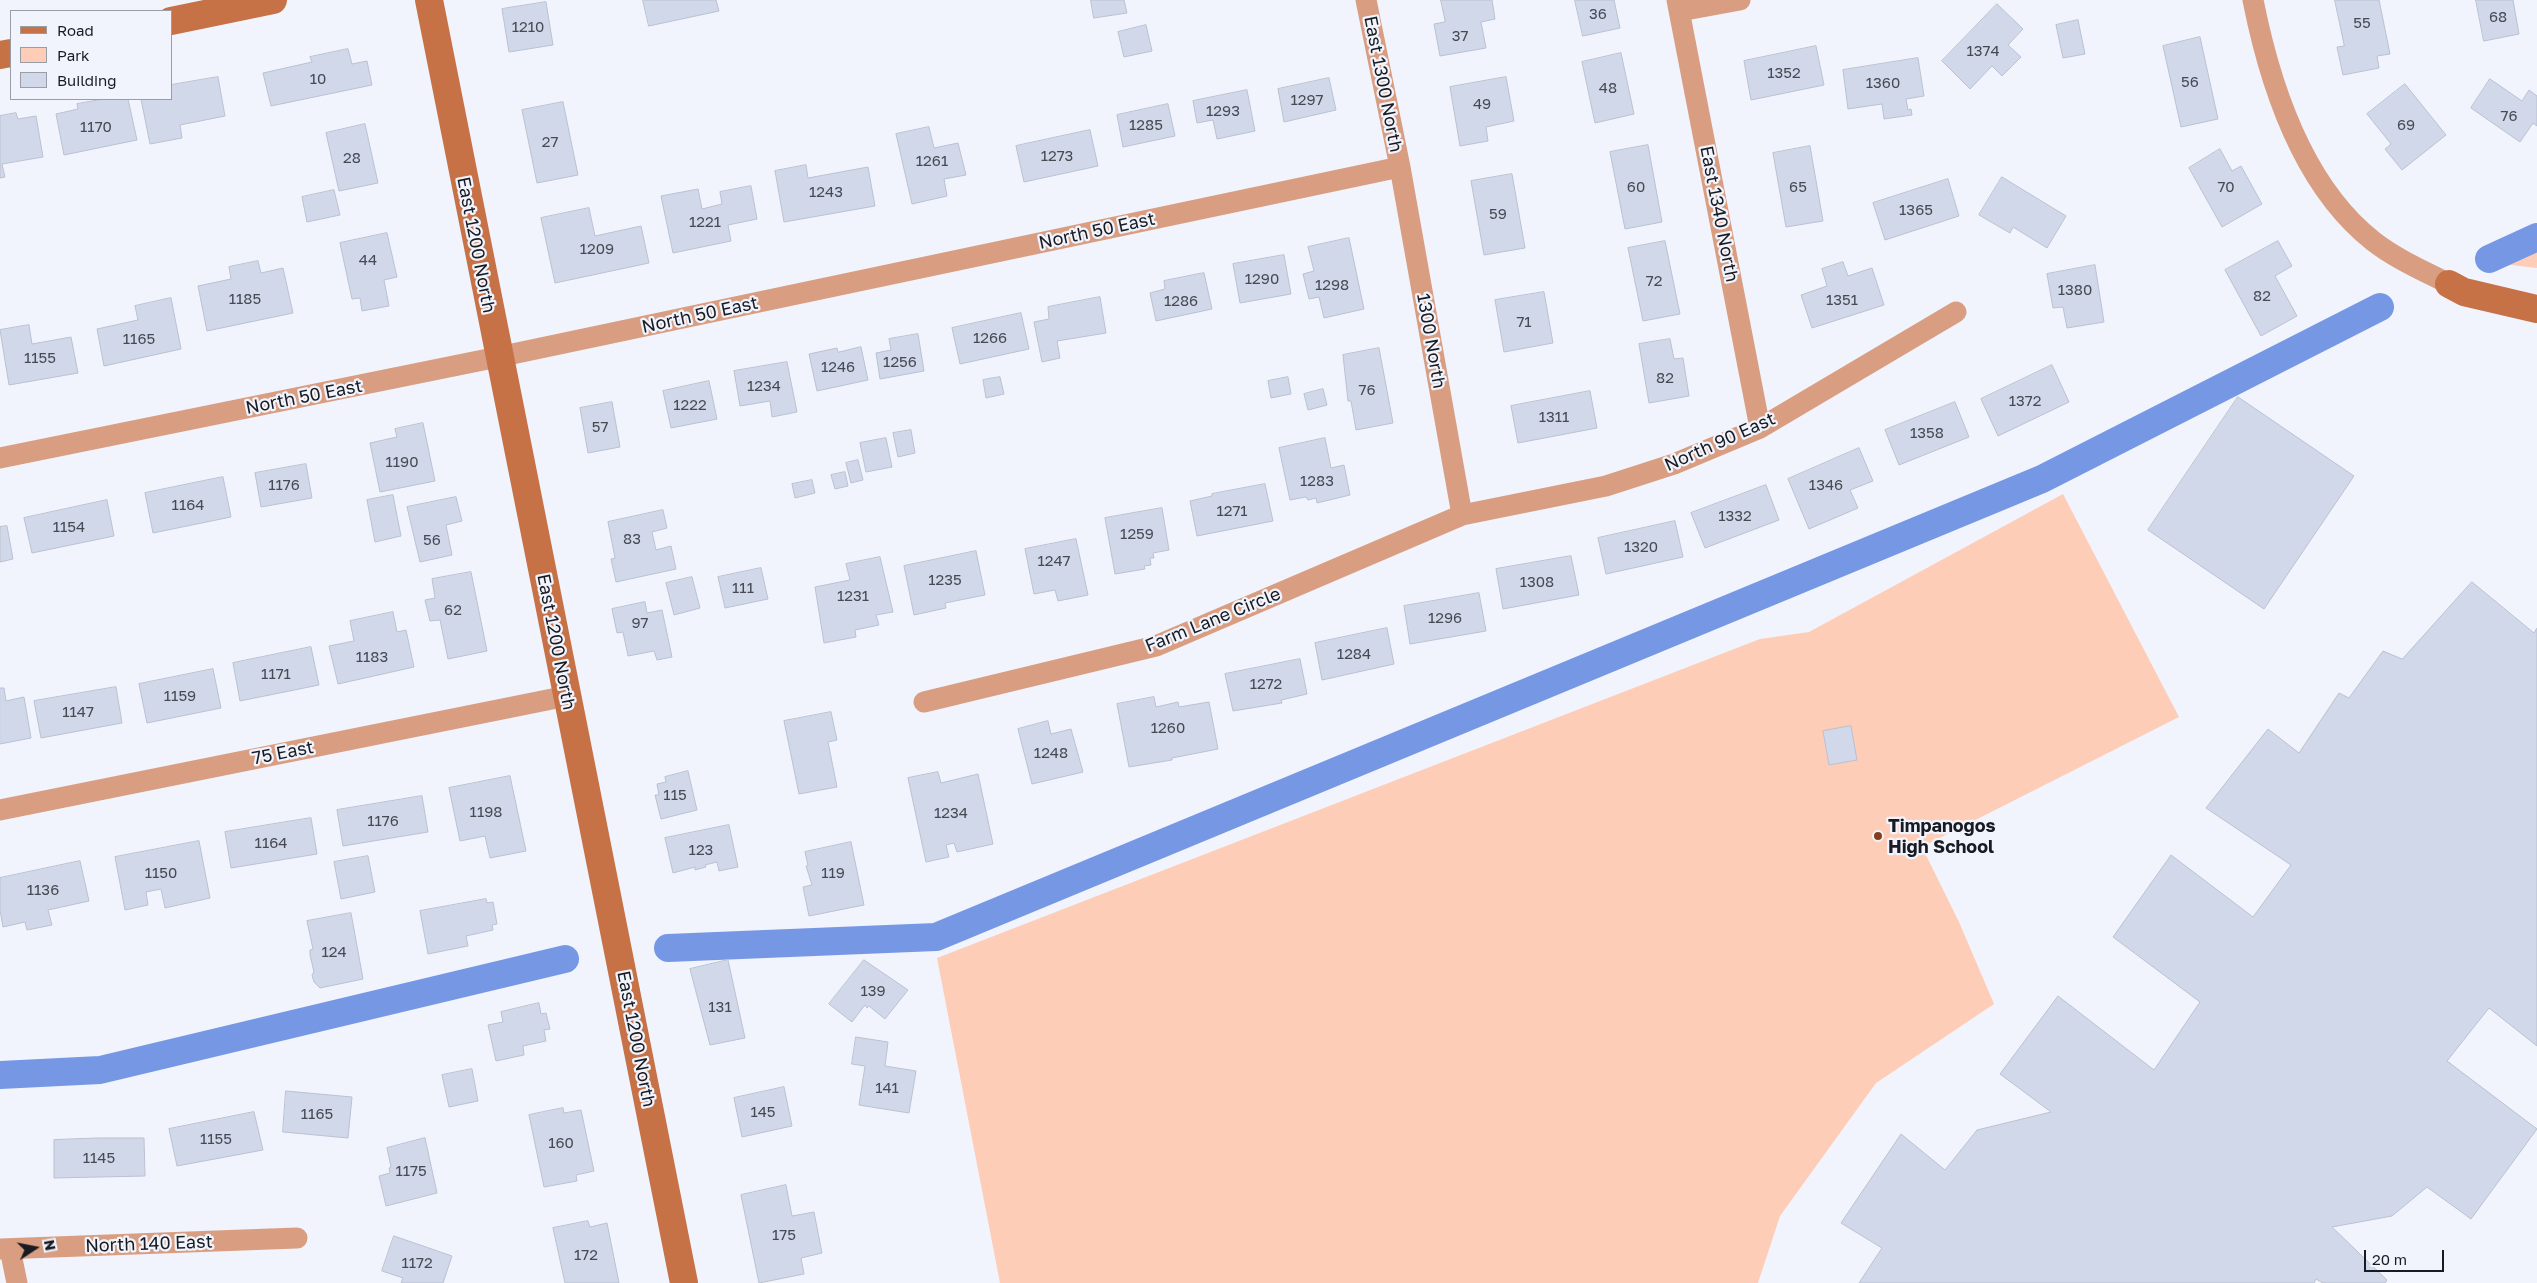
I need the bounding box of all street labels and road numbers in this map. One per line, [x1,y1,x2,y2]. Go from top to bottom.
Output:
street label: East 1300 North [1359,14,1407,154]
street label: East 1340 North [1695,144,1743,284]
street label: East 1200 North [452,175,500,315]
street label: North 50 East [1037,208,1157,254]
street label: North 50 East [640,292,760,338]
street label: 1300 North [1412,292,1450,390]
street label: North 50 East [244,375,364,419]
street label: North 90 East [1661,408,1779,476]
street label: East 1200 North [532,572,580,712]
street label: Farm Lane Circle [1142,583,1284,657]
street label: 75 East [250,736,316,770]
street label: East 1200 North [612,969,660,1109]
street label: North 140 East [85,1231,213,1257]

